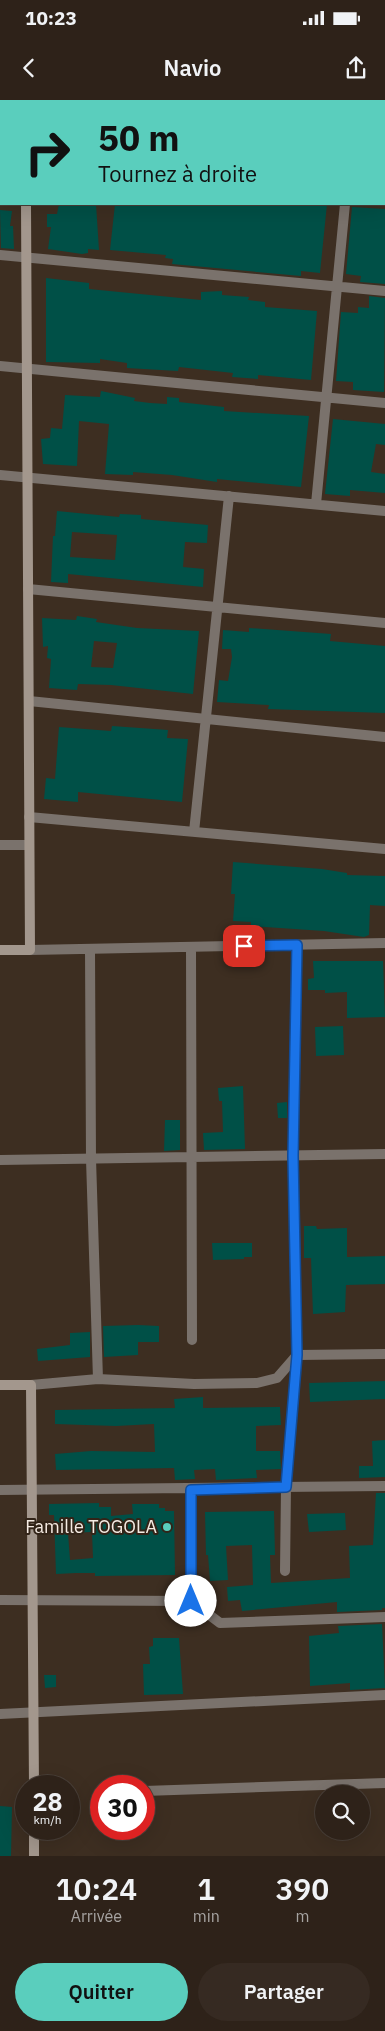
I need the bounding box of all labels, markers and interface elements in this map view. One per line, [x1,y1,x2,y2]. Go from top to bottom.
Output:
text: 10:23 [25,6,77,30]
text: Navio [164,53,221,82]
icon: back [15,54,43,82]
icon: share [342,54,370,82]
text: 50 m [98,115,180,161]
icon: right [15,120,80,185]
text: Tournez à droite [98,159,257,188]
pin [223,925,265,967]
icon: arrive [230,932,258,960]
place label: Famille TOGOLA [25,1515,157,1538]
marker: Famille TOGOLA [161,1521,173,1533]
position arrow [164,1574,216,1626]
speed limit sign: 30 [90,1775,155,1840]
text: 28 [32,1785,63,1818]
map controls [315,1785,370,1840]
button: search [315,1785,370,1840]
text: km/h [33,1812,62,1827]
text: 10:24 [56,1869,137,1908]
text: 1 [197,1869,215,1908]
text: 390 [275,1869,329,1908]
text: Arrivée [71,1906,122,1926]
text: min [193,1906,220,1926]
text: m [295,1906,309,1926]
button: Quitter [15,1963,188,2021]
button: Partager [198,1963,370,2021]

